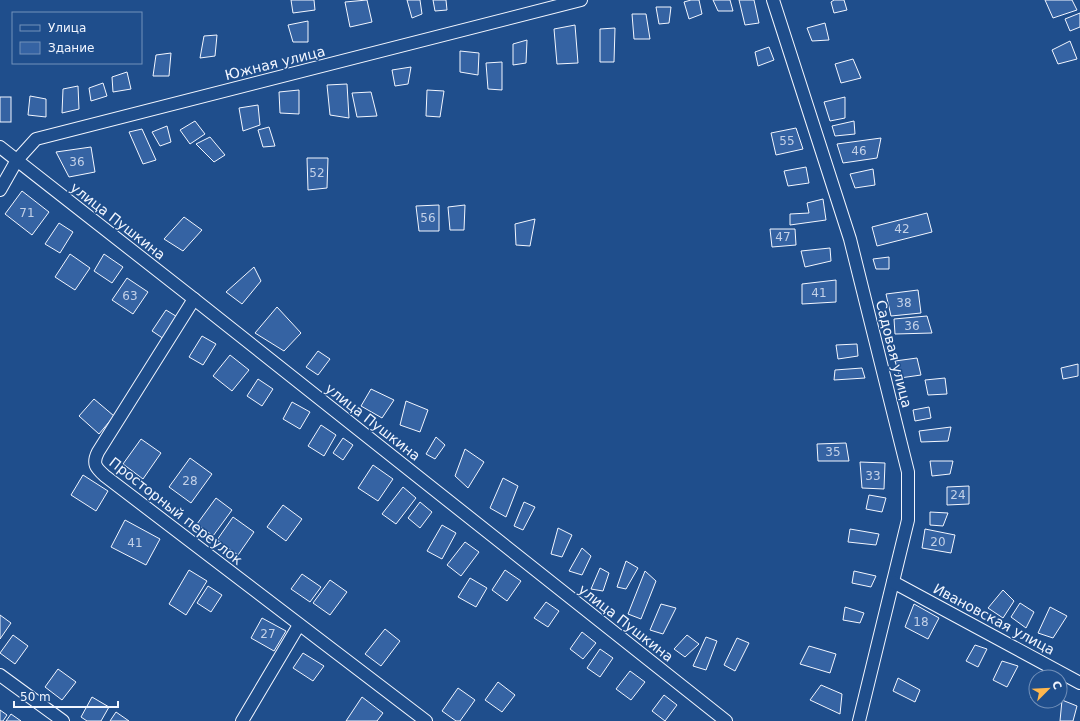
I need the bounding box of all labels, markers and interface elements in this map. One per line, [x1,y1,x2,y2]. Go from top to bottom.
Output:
legend [12,12,142,64]
text: Улица [48,21,86,35]
text: Здание [48,41,94,55]
street label: Южная улица [223,43,327,83]
house number: 55 [779,134,795,148]
house number: 46 [851,144,867,158]
house number: 36 [69,155,85,169]
house number: 52 [309,166,325,180]
street label: улица Пушкина [67,179,169,263]
house number: 71 [19,206,35,220]
house number: 56 [420,211,436,225]
house number: 42 [894,222,910,236]
house number: 47 [775,230,791,244]
house number: 41 [811,286,827,300]
house number: 63 [122,289,138,303]
house number: 38 [896,296,912,310]
street label: Садовая улица [873,298,915,410]
house number: 36 [904,319,920,333]
street label: улица Пушкина [322,380,424,464]
house number: 35 [825,445,841,459]
street label: Просторный переулок [106,454,246,568]
house number: 33 [865,469,881,483]
house number: 28 [182,474,198,488]
house number: 24 [950,488,966,502]
house number: 20 [930,535,946,549]
house number: 41 [127,536,143,550]
street label: Ивановская улица [931,580,1057,658]
street label: улица Пушкина [575,581,677,665]
house number: 18 [913,615,929,629]
house number: 27 [260,627,276,641]
north arrow [1028,669,1068,709]
text: С [1049,679,1064,691]
scale bar [14,683,118,709]
text: 50 m [20,690,51,704]

